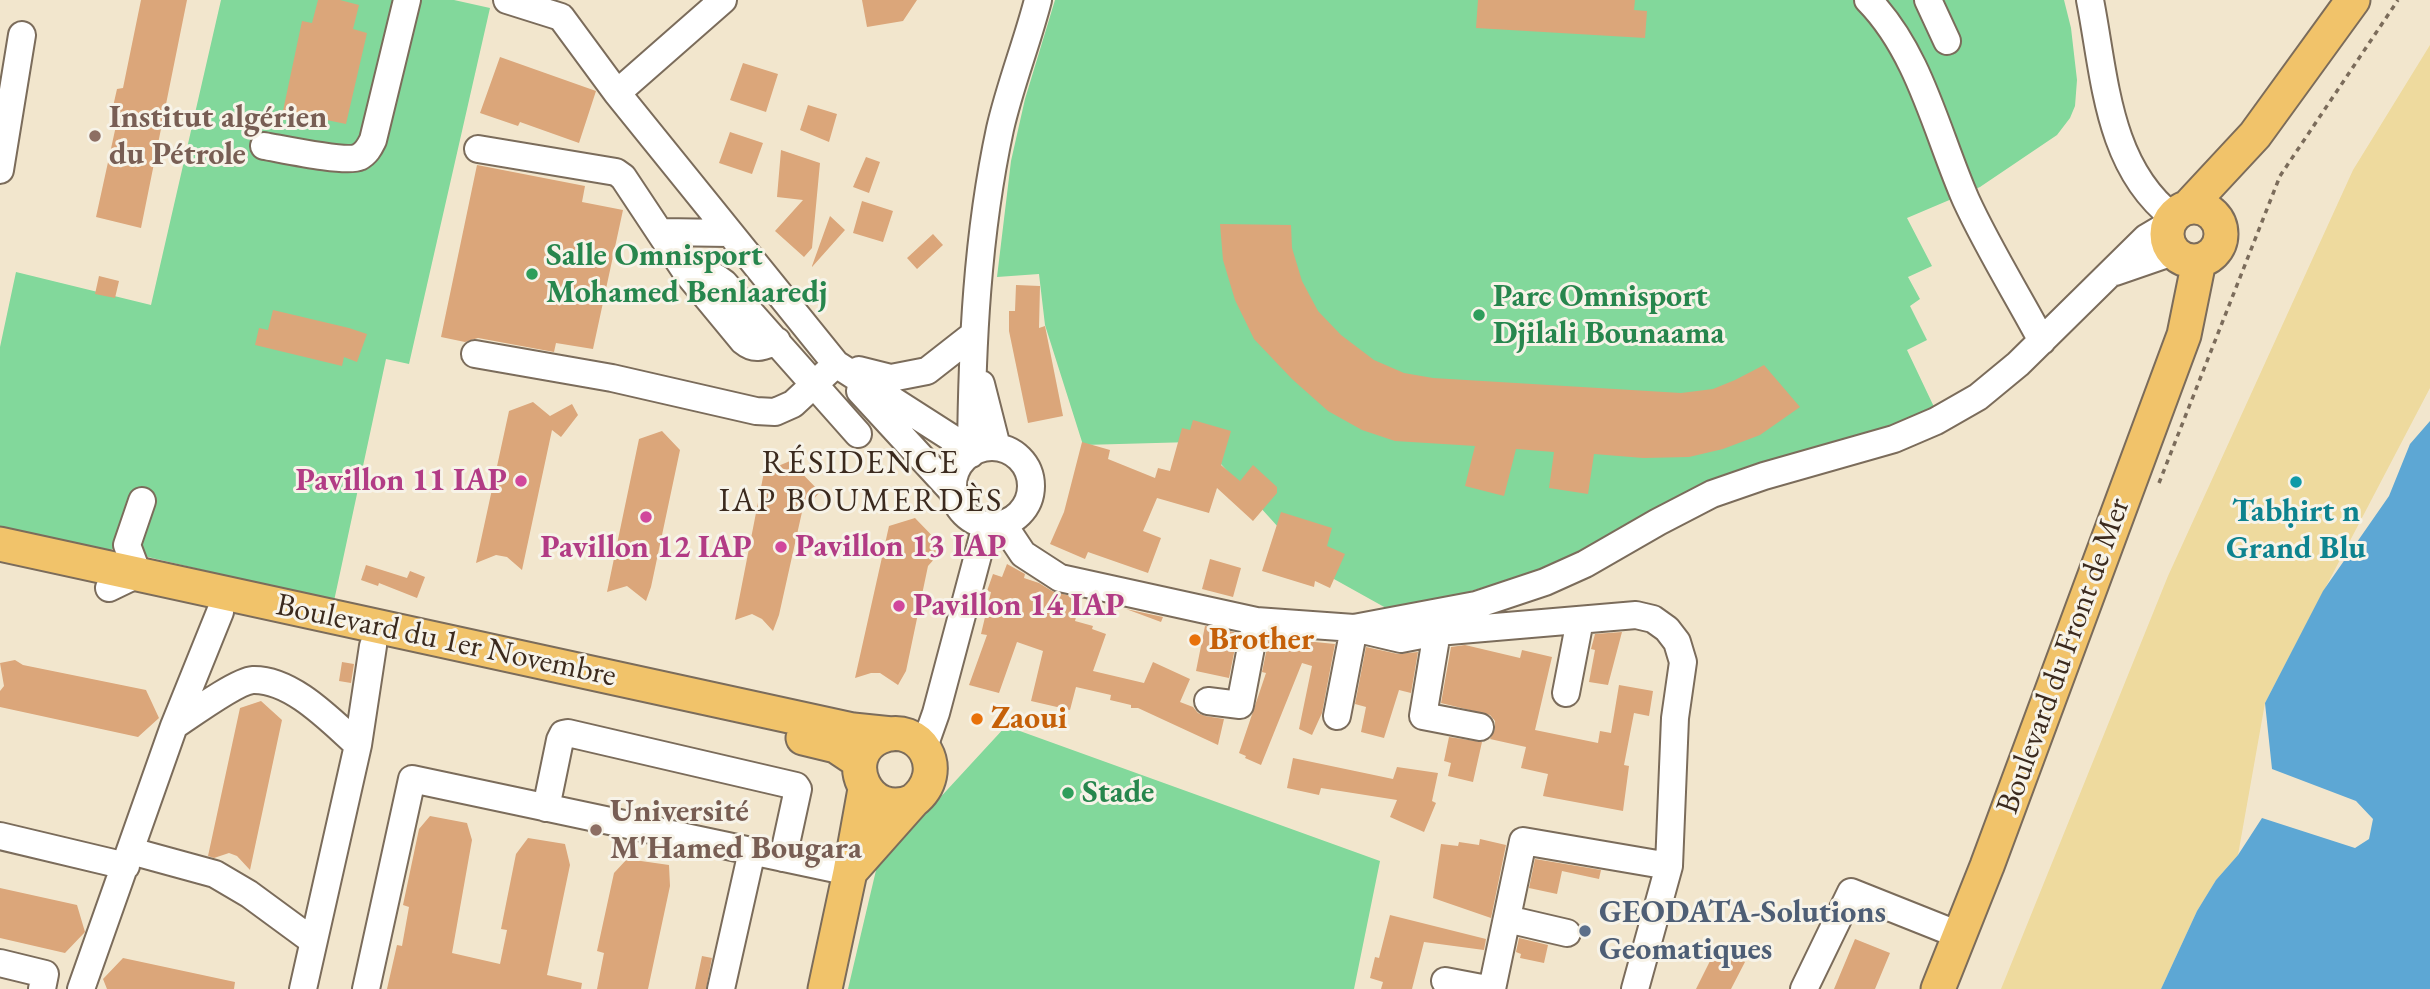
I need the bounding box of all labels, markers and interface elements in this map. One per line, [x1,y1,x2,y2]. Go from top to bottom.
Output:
place label: Institut algérien du Pétrole [109,99,327,174]
marker: Institut algérien du Pétrole [87,128,103,144]
place label: Salle Omnisport Mohamed Benlaaredj [546,237,828,312]
marker: Salle Omnisport Mohamed Benlaaredj [524,266,540,282]
place label: Parc Omnisport Djilali Bounaama [1493,278,1724,353]
marker: Parc Omnisport Djilali Bounaama [1471,307,1487,323]
district label: RÉSIDENCE IAP BOUMERDÈS [720,444,1002,522]
place label: Pavillon 11 IAP [296,462,507,500]
marker: Pavillon 11 IAP [513,473,529,489]
marker: Tabḥirt n Grand Blu [2288,474,2304,490]
street label: Boulevard du Front de Mer [1989,493,2139,819]
place label: Tabḥirt n Grand Blu [2226,493,2366,568]
marker: Pavillon 12 IAP [638,509,654,525]
place label: Pavillon 13 IAP [795,528,1006,566]
place label: Pavillon 12 IAP [540,529,752,567]
marker: Pavillon 13 IAP [773,539,789,555]
street label: Boulevard du 1er Novembre [273,586,619,696]
place label: Pavillon 14 IAP [913,587,1124,625]
marker: Pavillon 14 IAP [891,598,907,614]
place label: Brother [1209,621,1314,659]
marker: Brother [1187,632,1203,648]
place label: Zaoui [991,700,1067,738]
marker: Zaoui [969,711,985,727]
place label: Stade [1082,774,1154,812]
marker: Stade [1060,785,1076,801]
place label: Université M'Hamed Bougara [610,793,862,868]
marker: Université M'Hamed Bougara [588,822,604,838]
place label: GEODATA-Solutions Geomatiques [1599,894,1886,969]
marker: GEODATA-Solutions Geomatiques [1577,923,1593,939]

